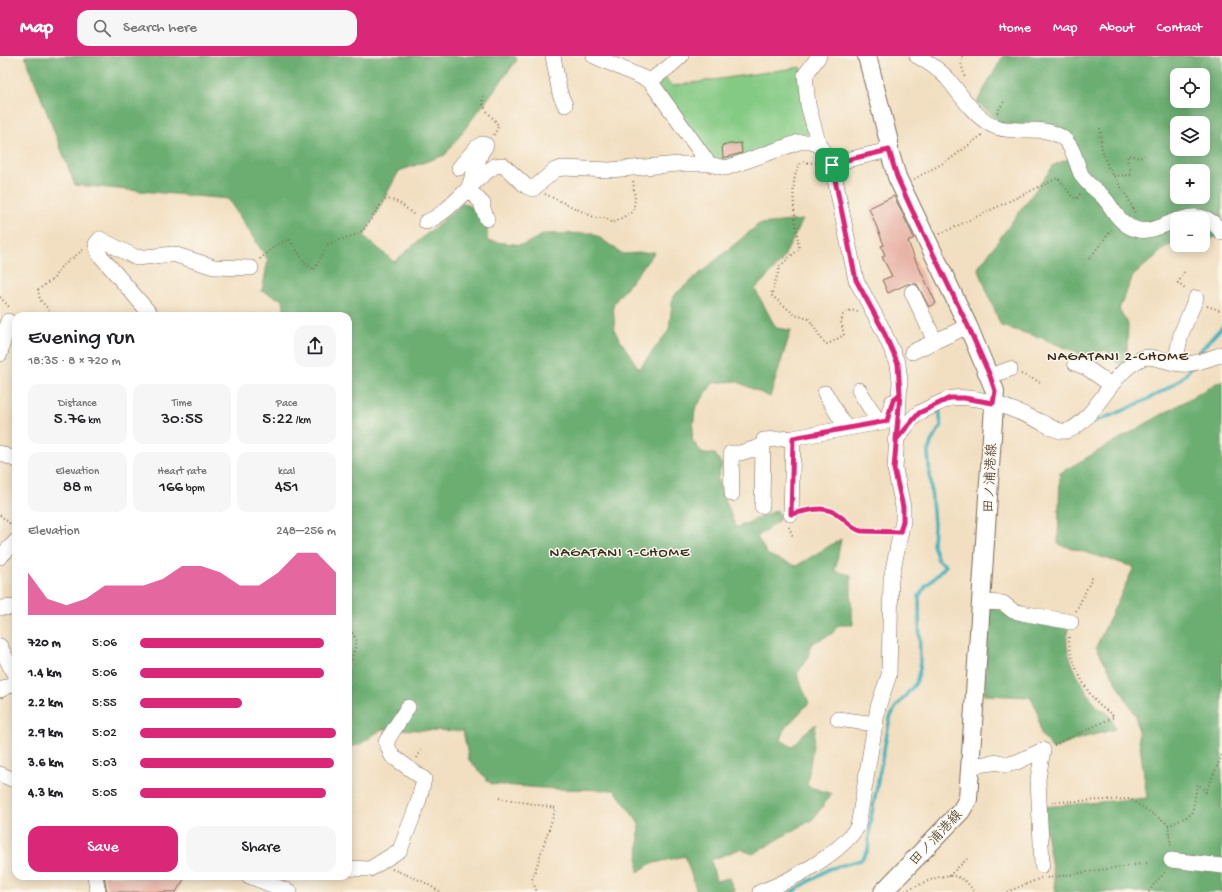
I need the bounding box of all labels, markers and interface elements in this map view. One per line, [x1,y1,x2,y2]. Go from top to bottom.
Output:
search box [77,10,357,46]
text: Map [20,17,53,40]
icon: search [91,17,113,39]
text: Search here [123,19,197,37]
text: Home [999,20,1031,37]
text: Map [1053,20,1077,37]
text: About [1099,20,1135,37]
text: Contact [1157,20,1202,37]
map controls [1170,68,1210,252]
button: locate [1170,68,1210,108]
button: layers [1170,116,1210,156]
pin [815,148,849,182]
icon: arrive [821,154,843,176]
button: + [1170,164,1210,204]
button: − [1170,212,1210,252]
button: share [294,325,336,367]
text: Evening run [28,326,135,352]
district label: NAGATANI 2-CHOME [1047,348,1189,366]
text: 18:35 · 8 × 720 m [28,354,121,369]
text: Distance [58,398,97,410]
text: Time [172,398,192,410]
text: Pace [276,398,297,410]
text: 5.76 [54,410,86,430]
text: 30:55 [161,410,203,430]
text: 5:22 [262,410,293,430]
text: km [86,415,101,427]
text: /km [293,415,311,427]
street label: 田ノ浦港線 [981,443,1002,514]
text: Elevation [55,466,99,478]
text: Heart rate [157,466,207,478]
text: kcal [278,466,295,478]
text: 88 [63,478,81,498]
text: 166 [159,478,183,498]
text: 451 [275,478,299,498]
text: m [81,483,92,495]
text: bpm [183,483,205,495]
text: Elevation [28,524,80,539]
text: 248–256 m [276,524,336,539]
district label: NAGATANI 1-CHOME [550,544,690,562]
text: 720 m [28,636,61,651]
text: 5:06 [92,636,117,651]
text: 1.4 km [28,666,62,681]
text: 5:06 [92,666,117,681]
text: 2.2 km [28,696,63,711]
text: 5:55 [92,696,117,711]
text: 2.9 km [28,726,63,741]
text: 5:02 [92,726,117,741]
text: 3.6 km [28,756,64,771]
text: 5:03 [92,756,117,771]
text: 4.3 km [28,786,63,801]
text: 5:05 [92,786,117,801]
street label: 田ノ浦港線 [907,807,967,870]
button: Save [28,826,178,872]
button: Share [186,826,336,872]

